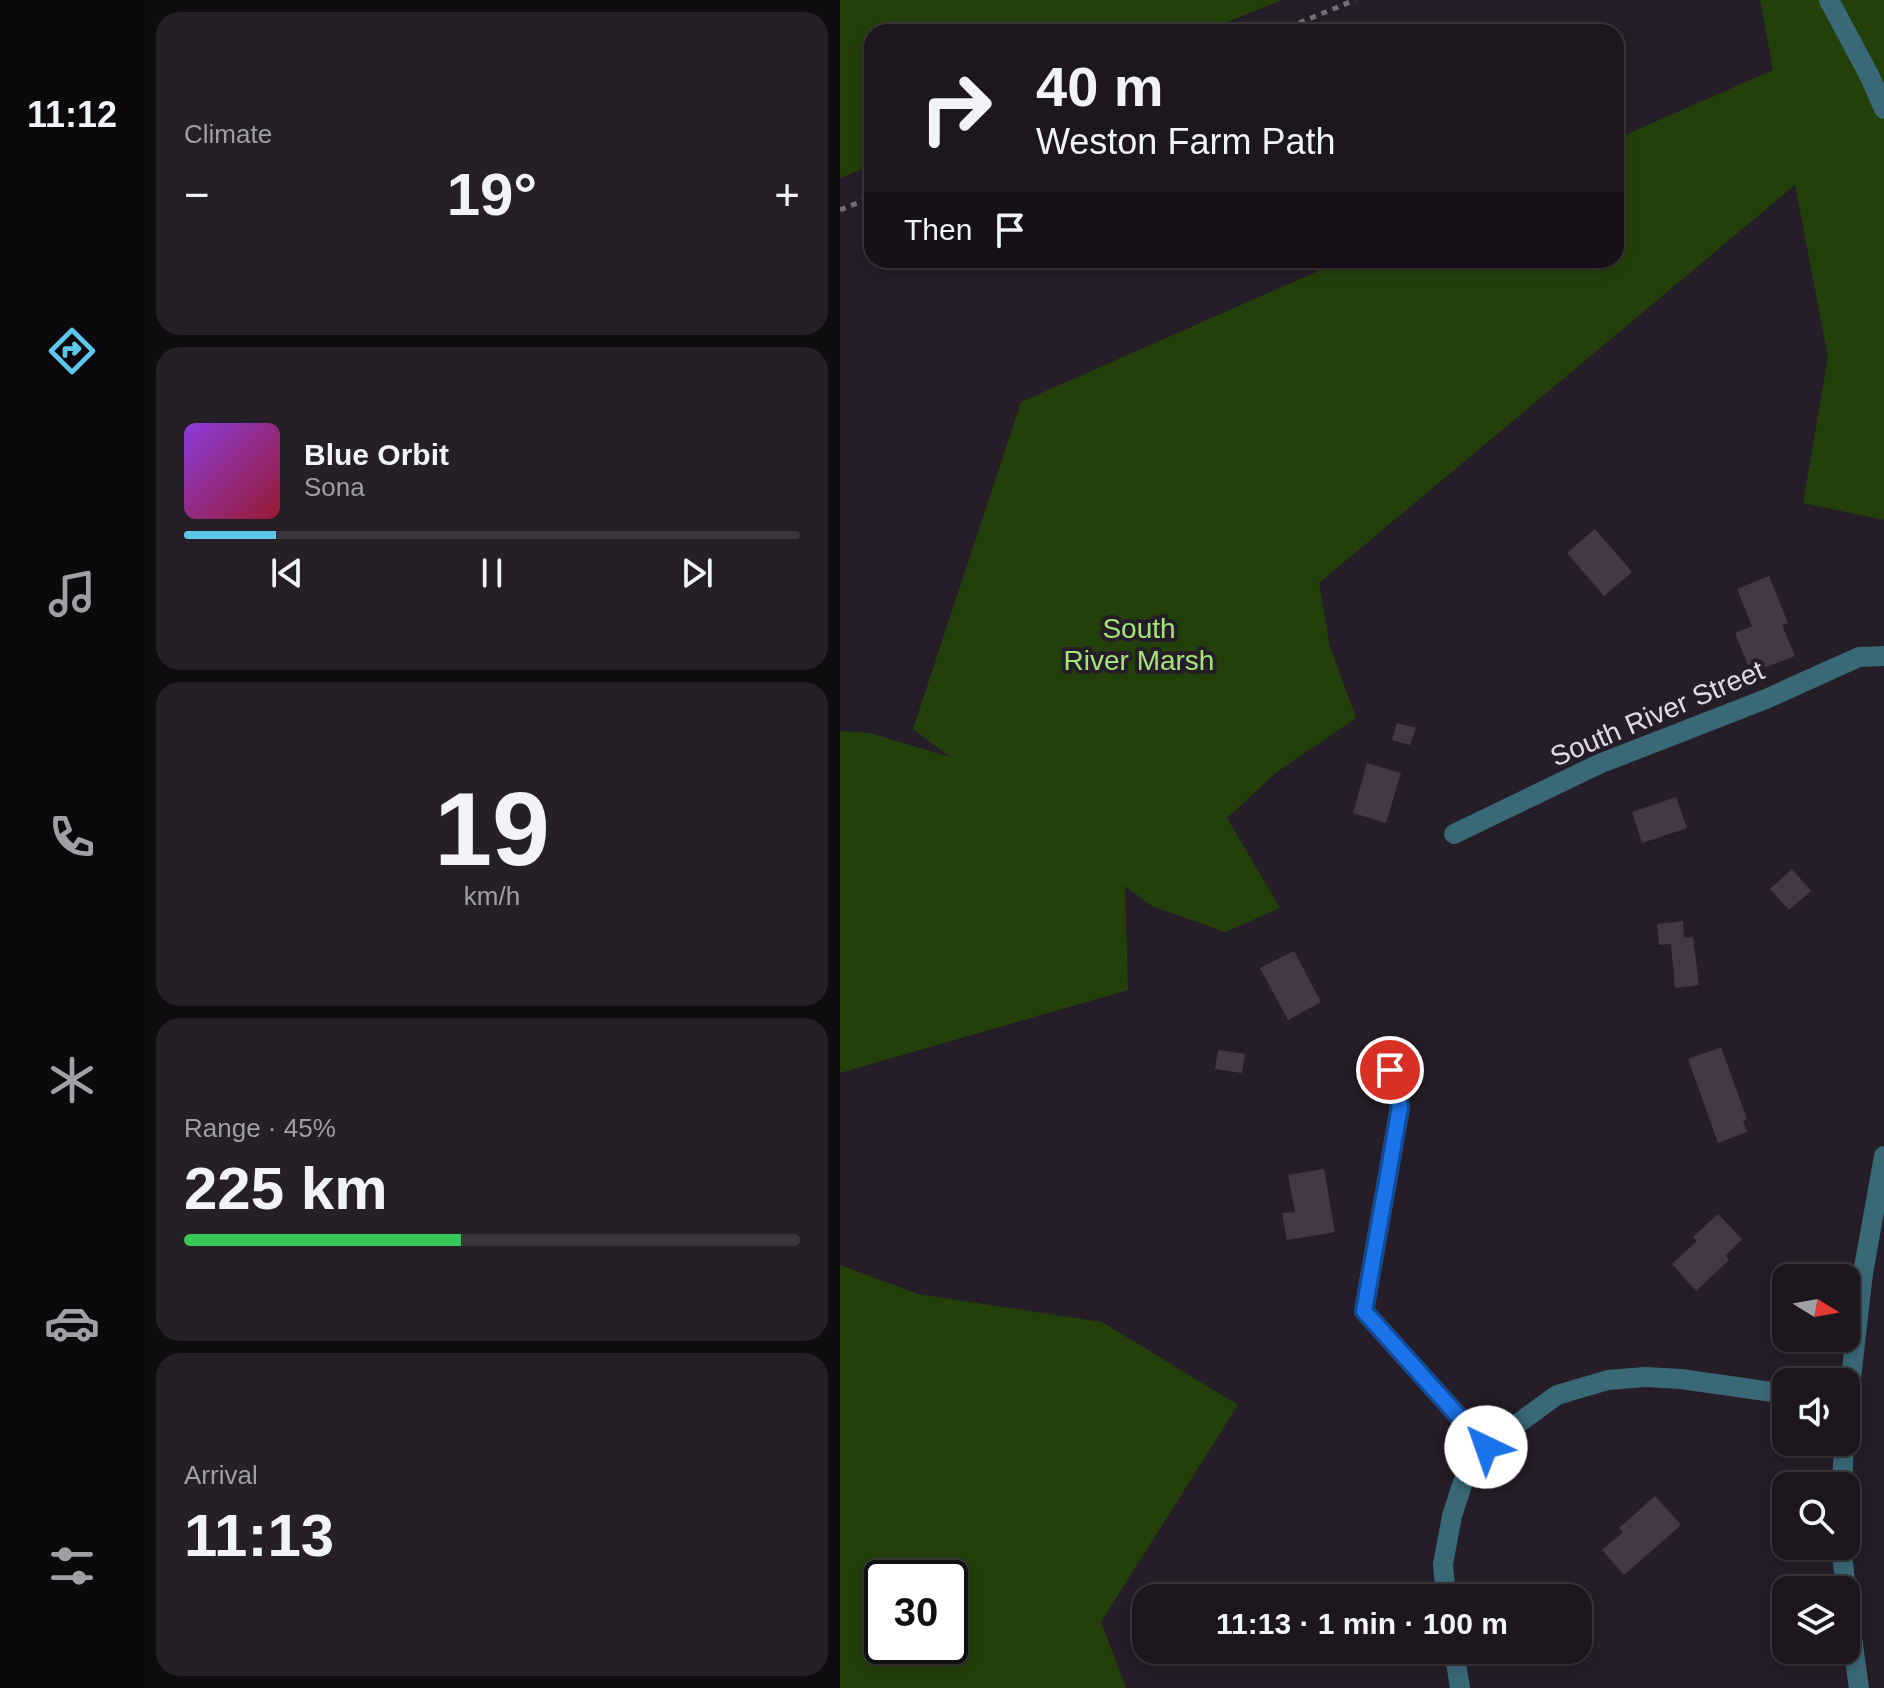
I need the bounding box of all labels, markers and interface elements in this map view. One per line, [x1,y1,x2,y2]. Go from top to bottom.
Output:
text: 40 m [1036,55,1164,118]
icon: right [904,56,1008,160]
text: 11:12 [27,94,117,135]
text: Climate [184,119,272,149]
text: Weston Farm Path [1036,121,1335,162]
text: 19° [447,161,537,228]
text: − [184,170,210,219]
text: + [774,170,800,219]
icon: arrive [988,208,1032,252]
text: Then [904,213,972,246]
icon: directions [44,323,100,379]
text: Blue Orbit [304,438,449,471]
text: Sona [304,472,365,502]
icon: previous [265,551,309,595]
icon: pause [470,551,514,595]
icon: next [675,551,719,595]
icon: music [44,566,100,622]
park label: South River Marsh [1064,613,1214,676]
street label: South River Street [1546,654,1769,772]
text: 19 [434,771,550,887]
icon: phone [44,809,100,865]
text: km/h [464,881,520,911]
pin [1356,1036,1424,1104]
icon: arrive [1368,1048,1412,1092]
icon: climate [44,1052,100,1108]
text: Range · 45% [184,1113,336,1143]
text: 225 km [184,1155,388,1222]
north arrow [1772,1264,1860,1352]
map controls [1772,1264,1860,1664]
icon: car [44,1295,100,1351]
button: sound [1772,1368,1860,1456]
position arrow [1444,1405,1528,1489]
text: Arrival [184,1460,258,1490]
button: search [1772,1472,1860,1560]
text: 11:13 [184,1502,334,1569]
icon: filters [44,1538,100,1594]
speed limit sign: 30 [864,1560,968,1664]
button: layers [1772,1576,1860,1664]
text: 11:13 · 1 min · 100 m [1216,1607,1508,1640]

